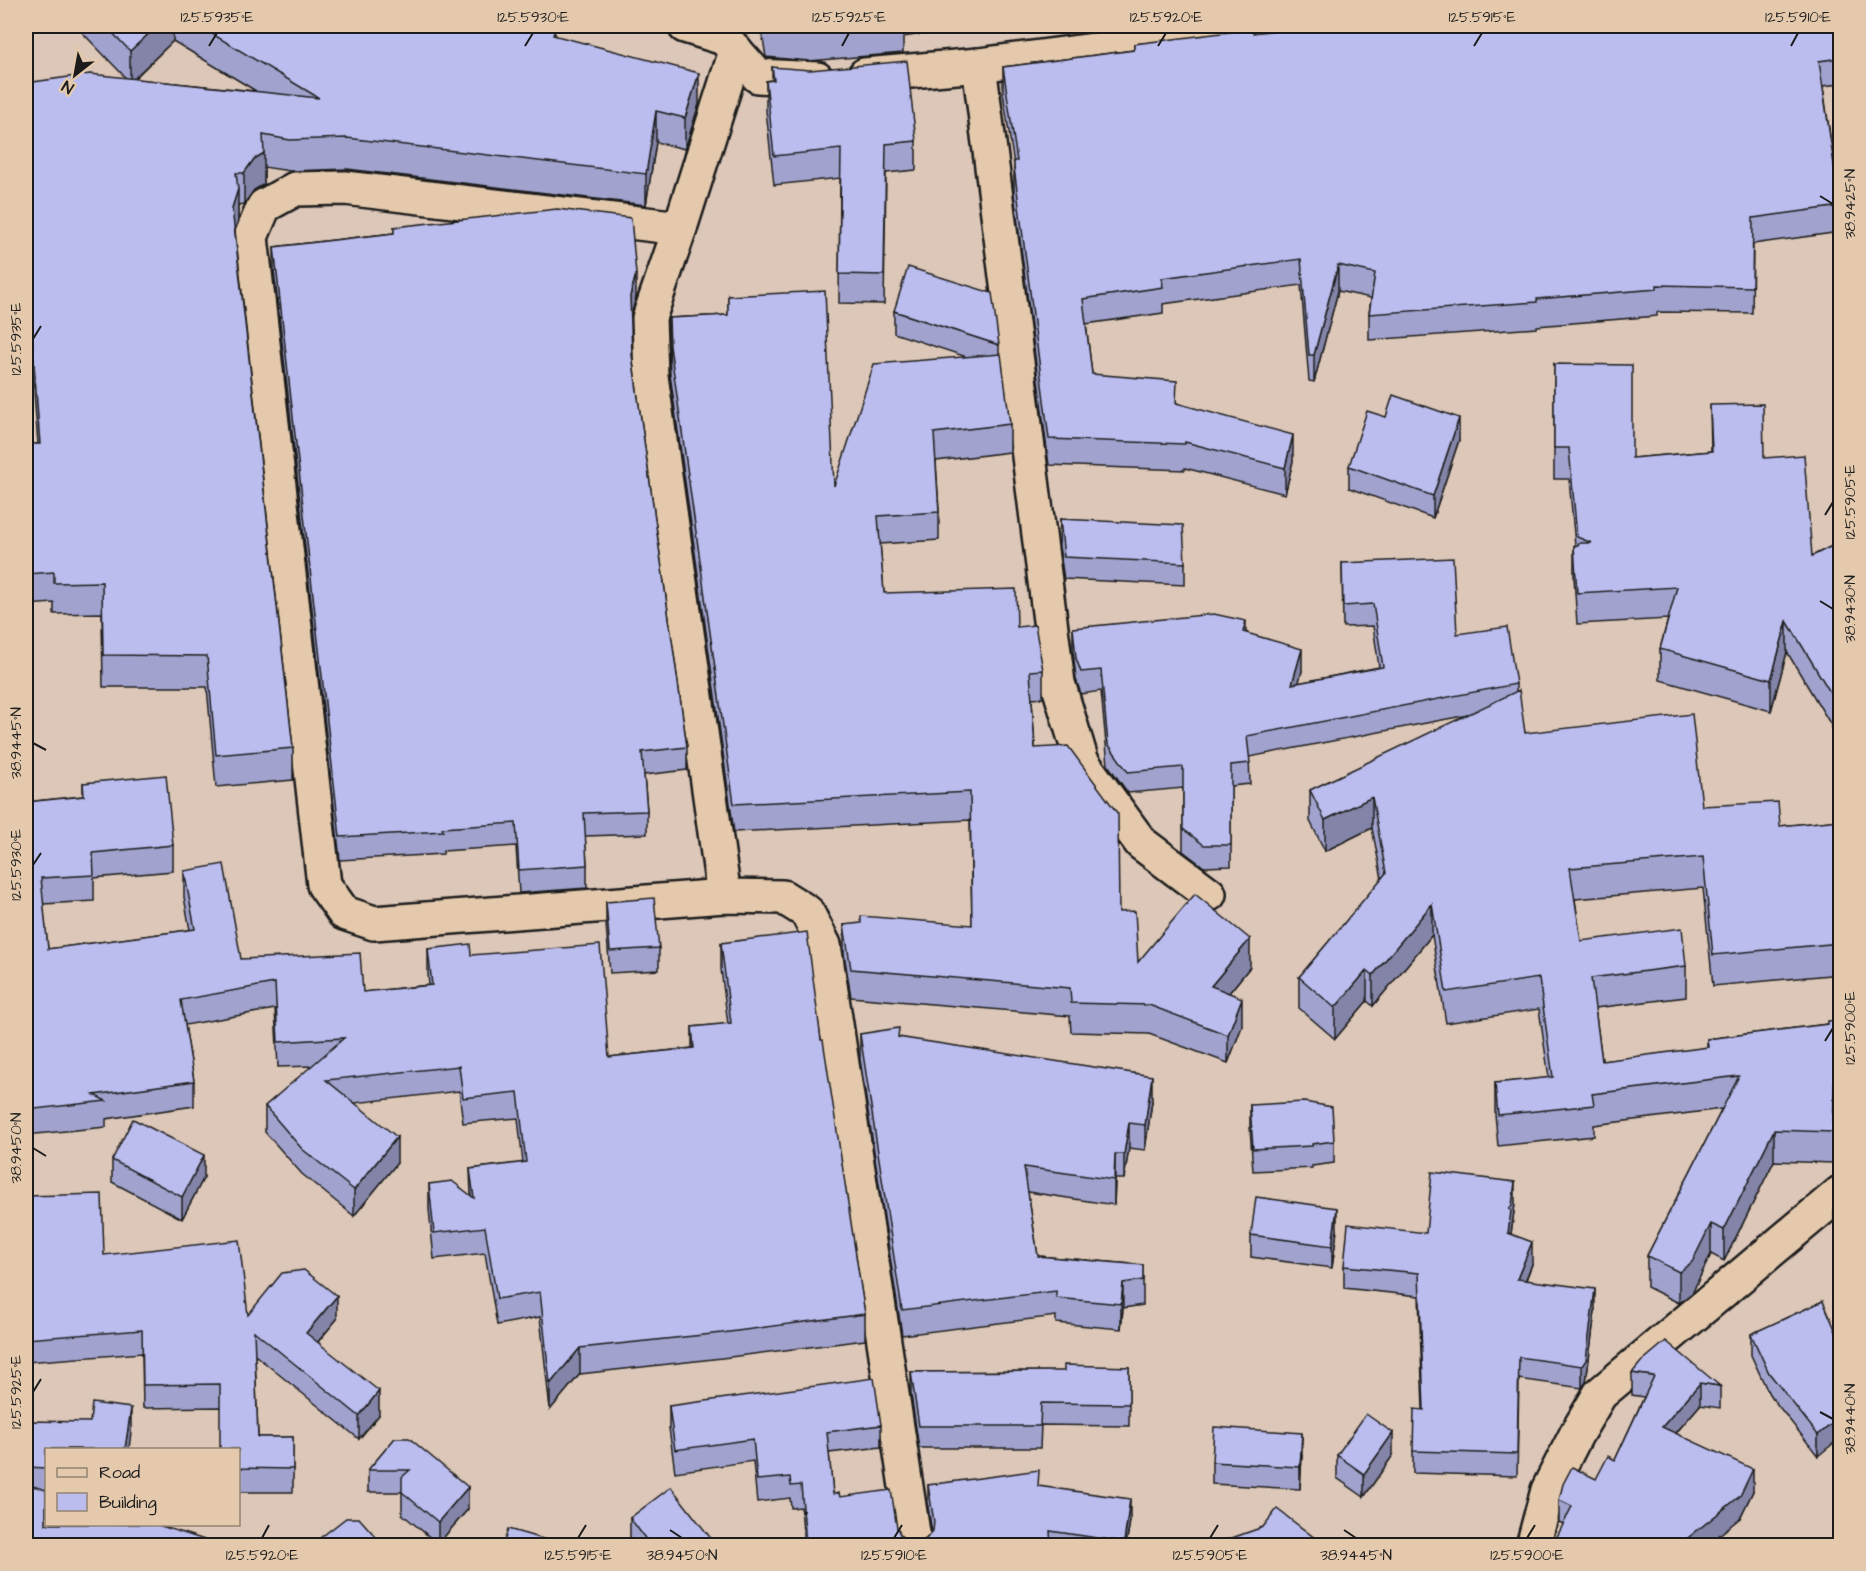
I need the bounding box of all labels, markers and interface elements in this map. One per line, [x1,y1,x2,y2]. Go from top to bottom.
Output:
text: 125.5935°E [181,7,254,28]
text: 125.5930°E [497,7,569,28]
text: 125.5925°E [812,7,886,28]
text: 125.5920°E [1130,7,1202,28]
text: 125.5915°E [1448,7,1516,28]
text: 125.5910°E [1765,7,1831,28]
north arrow [45,45,105,105]
text: N [58,75,78,99]
text: 38.9425°N [1840,169,1861,239]
text: 125.5935°E [6,302,27,375]
text: 125.5905°E [1840,465,1861,539]
text: 38.9430°N [1840,575,1861,643]
text: 38.9445°N [6,707,27,779]
text: 125.5930°E [6,829,27,901]
text: 125.5900°E [1840,991,1861,1065]
text: 38.9450°N [6,1112,27,1184]
text: 125.5925°E [6,1355,27,1429]
text: 38.9440°N [1840,1384,1861,1454]
legend [45,1448,240,1526]
text: Road [99,1460,140,1485]
text: Building [99,1490,157,1516]
text: 125.5920°E [226,1545,298,1566]
text: 125.5915°E [544,1545,612,1566]
text: 38.9450°N [646,1545,718,1566]
text: 125.5910°E [861,1545,927,1566]
text: 125.5905°E [1173,1545,1247,1566]
text: 38.9445°N [1320,1545,1392,1566]
text: 125.5900°E [1490,1545,1564,1566]

